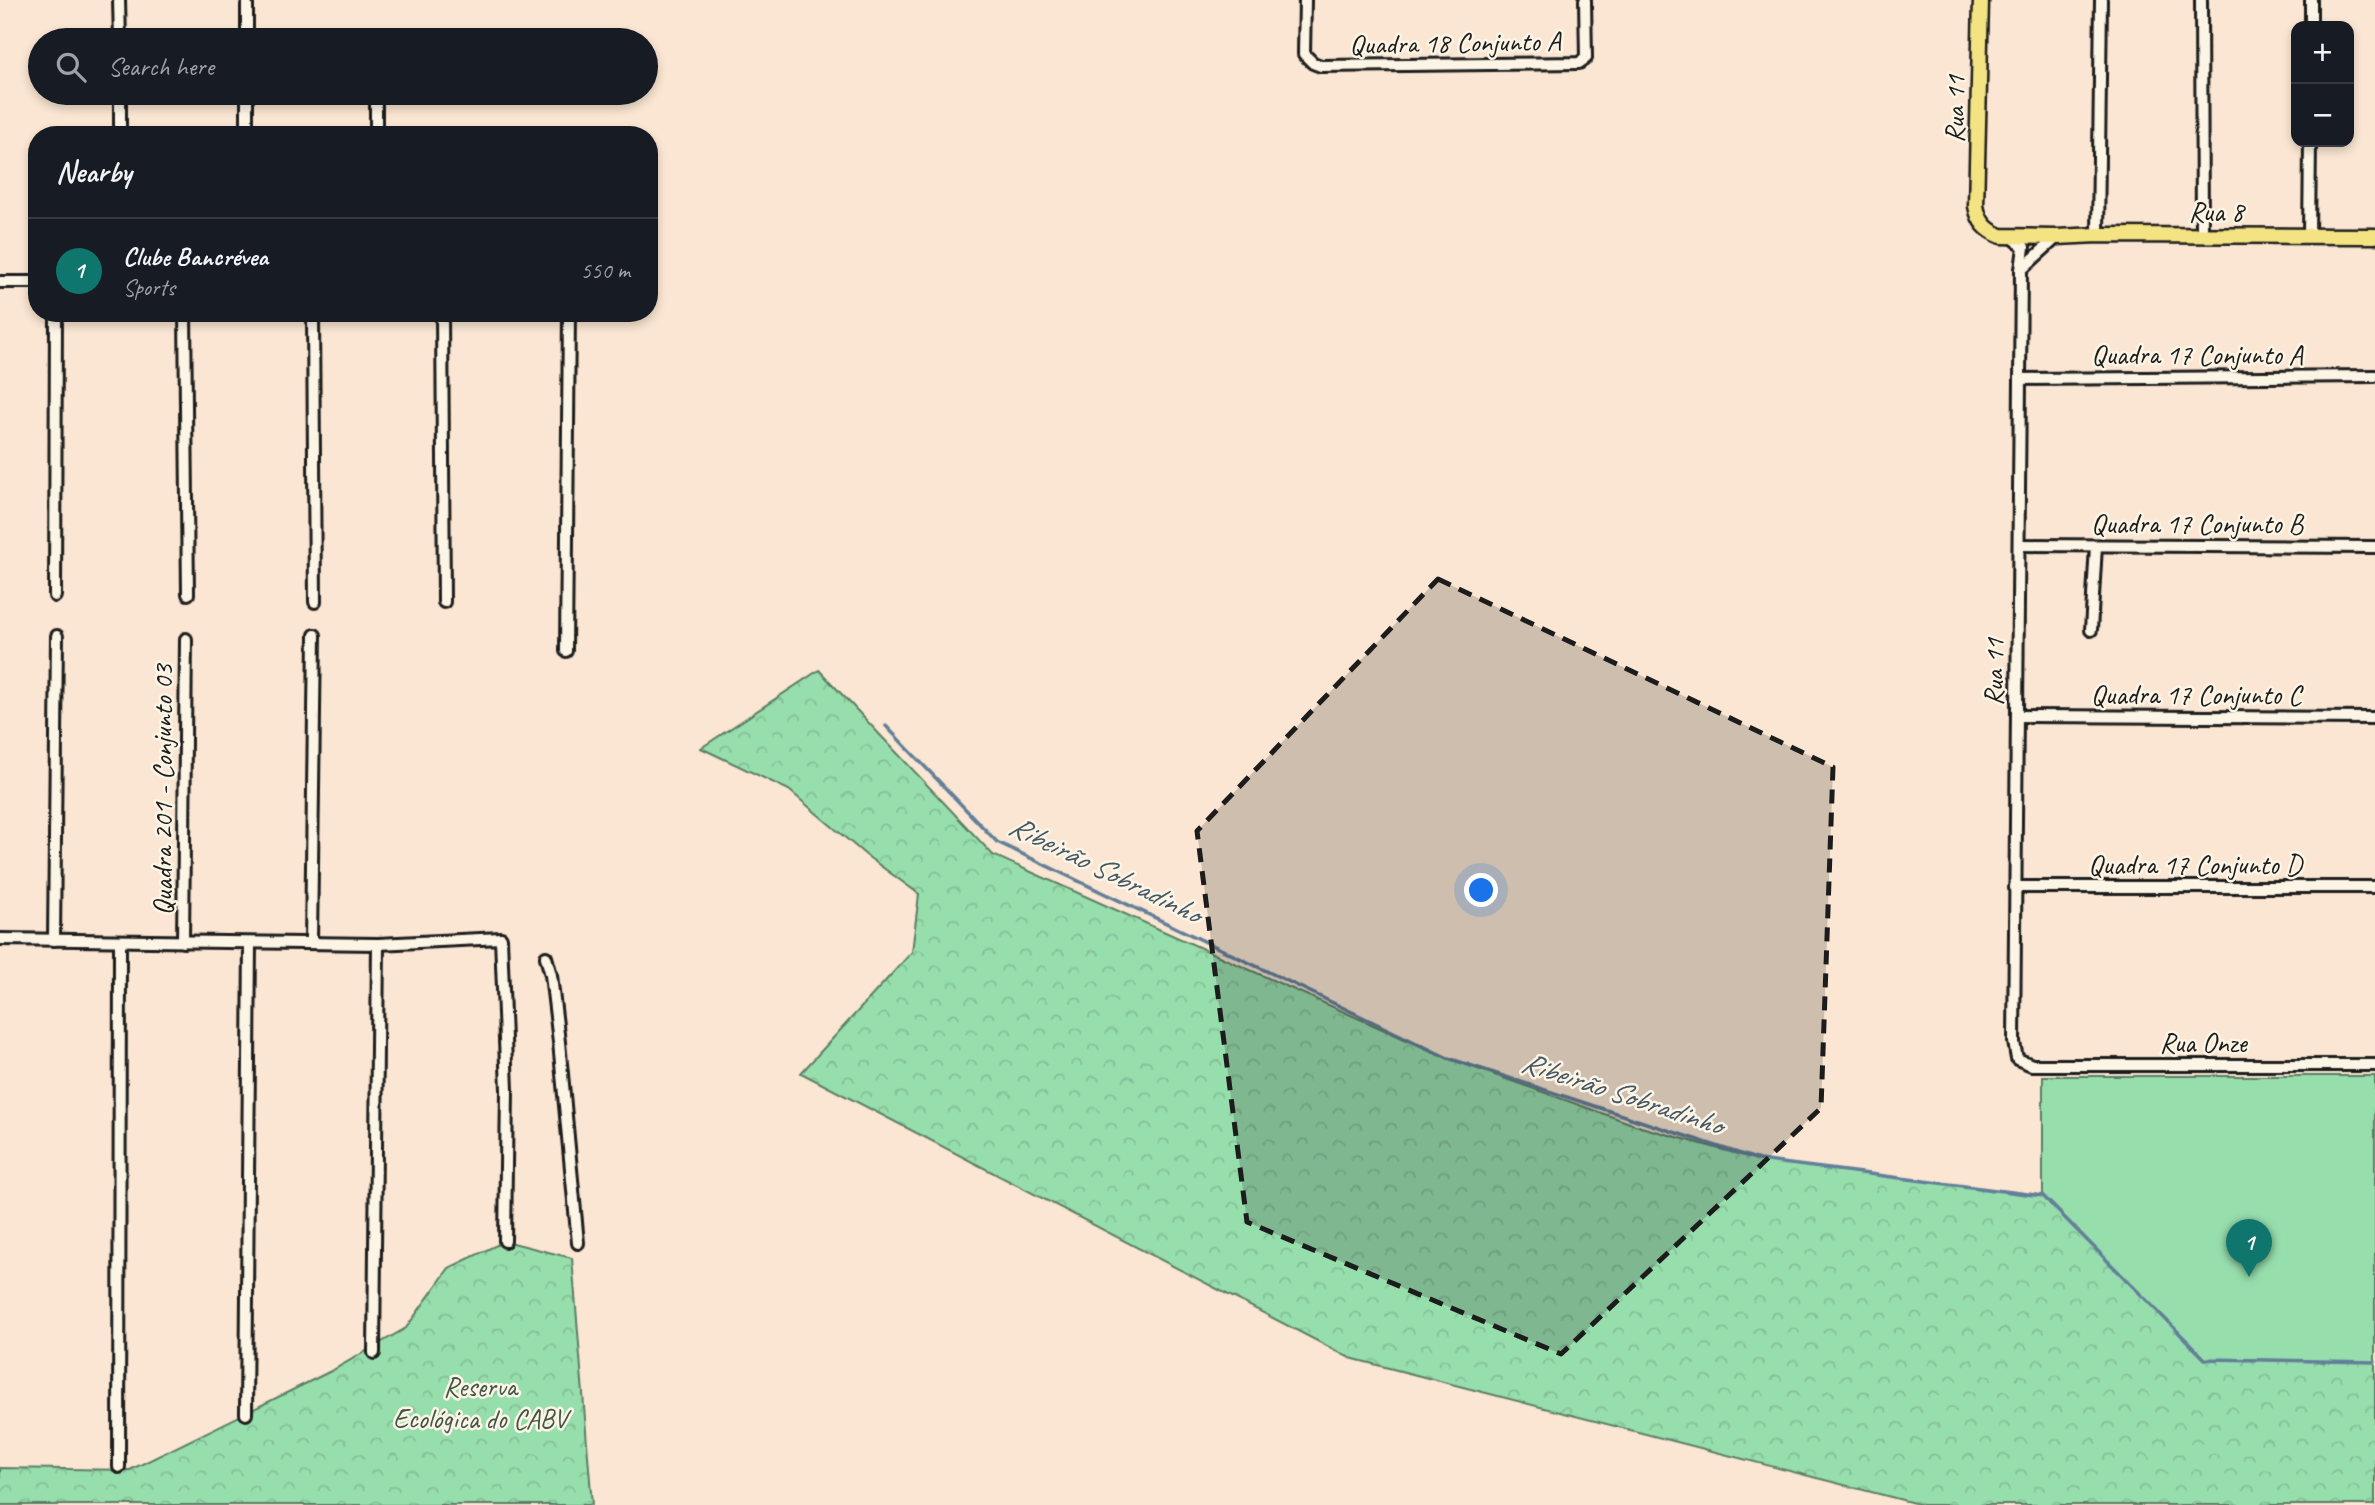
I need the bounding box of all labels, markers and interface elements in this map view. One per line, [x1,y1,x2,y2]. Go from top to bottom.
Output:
map controls [2291,21,2354,147]
button: + [2291,21,2354,84]
street label: Quadra 18 Conjunto A [1349,23,1563,62]
search box [28,28,658,105]
icon: search [52,48,90,86]
text: Search here [108,50,214,83]
street label: Rua 11 [1936,73,1973,143]
button: − [2291,84,2354,147]
text: Nearby [56,153,132,191]
street label: Rua 8 [2188,194,2246,229]
text: Clube Bancrévea [123,240,268,273]
text: 1 [74,256,84,285]
text: 550 m [581,256,630,285]
text: Sports [123,273,175,302]
street label: Quadra 17 Conjunto A [2091,337,2305,372]
street label: Quadra 17 Conjunto B [2091,506,2305,541]
street label: Rua 11 [1975,636,2012,706]
street label: Quadra 201 - Conjunto 03 [145,662,180,915]
street label: Quadra 17 Conjunto C [2091,677,2304,712]
water label: Ribeirão Sobradinho [1003,806,1212,934]
street label: Quadra 17 Conjunto D [2088,847,2305,882]
your location [1464,873,1498,907]
street label: Rua Onze [2160,1025,2248,1060]
water label: Ribeirão Sobradinho [1517,1043,1732,1145]
pin: 1 [2226,1219,2272,1277]
park label: Reserva Ecológica do CABV [393,1369,572,1436]

